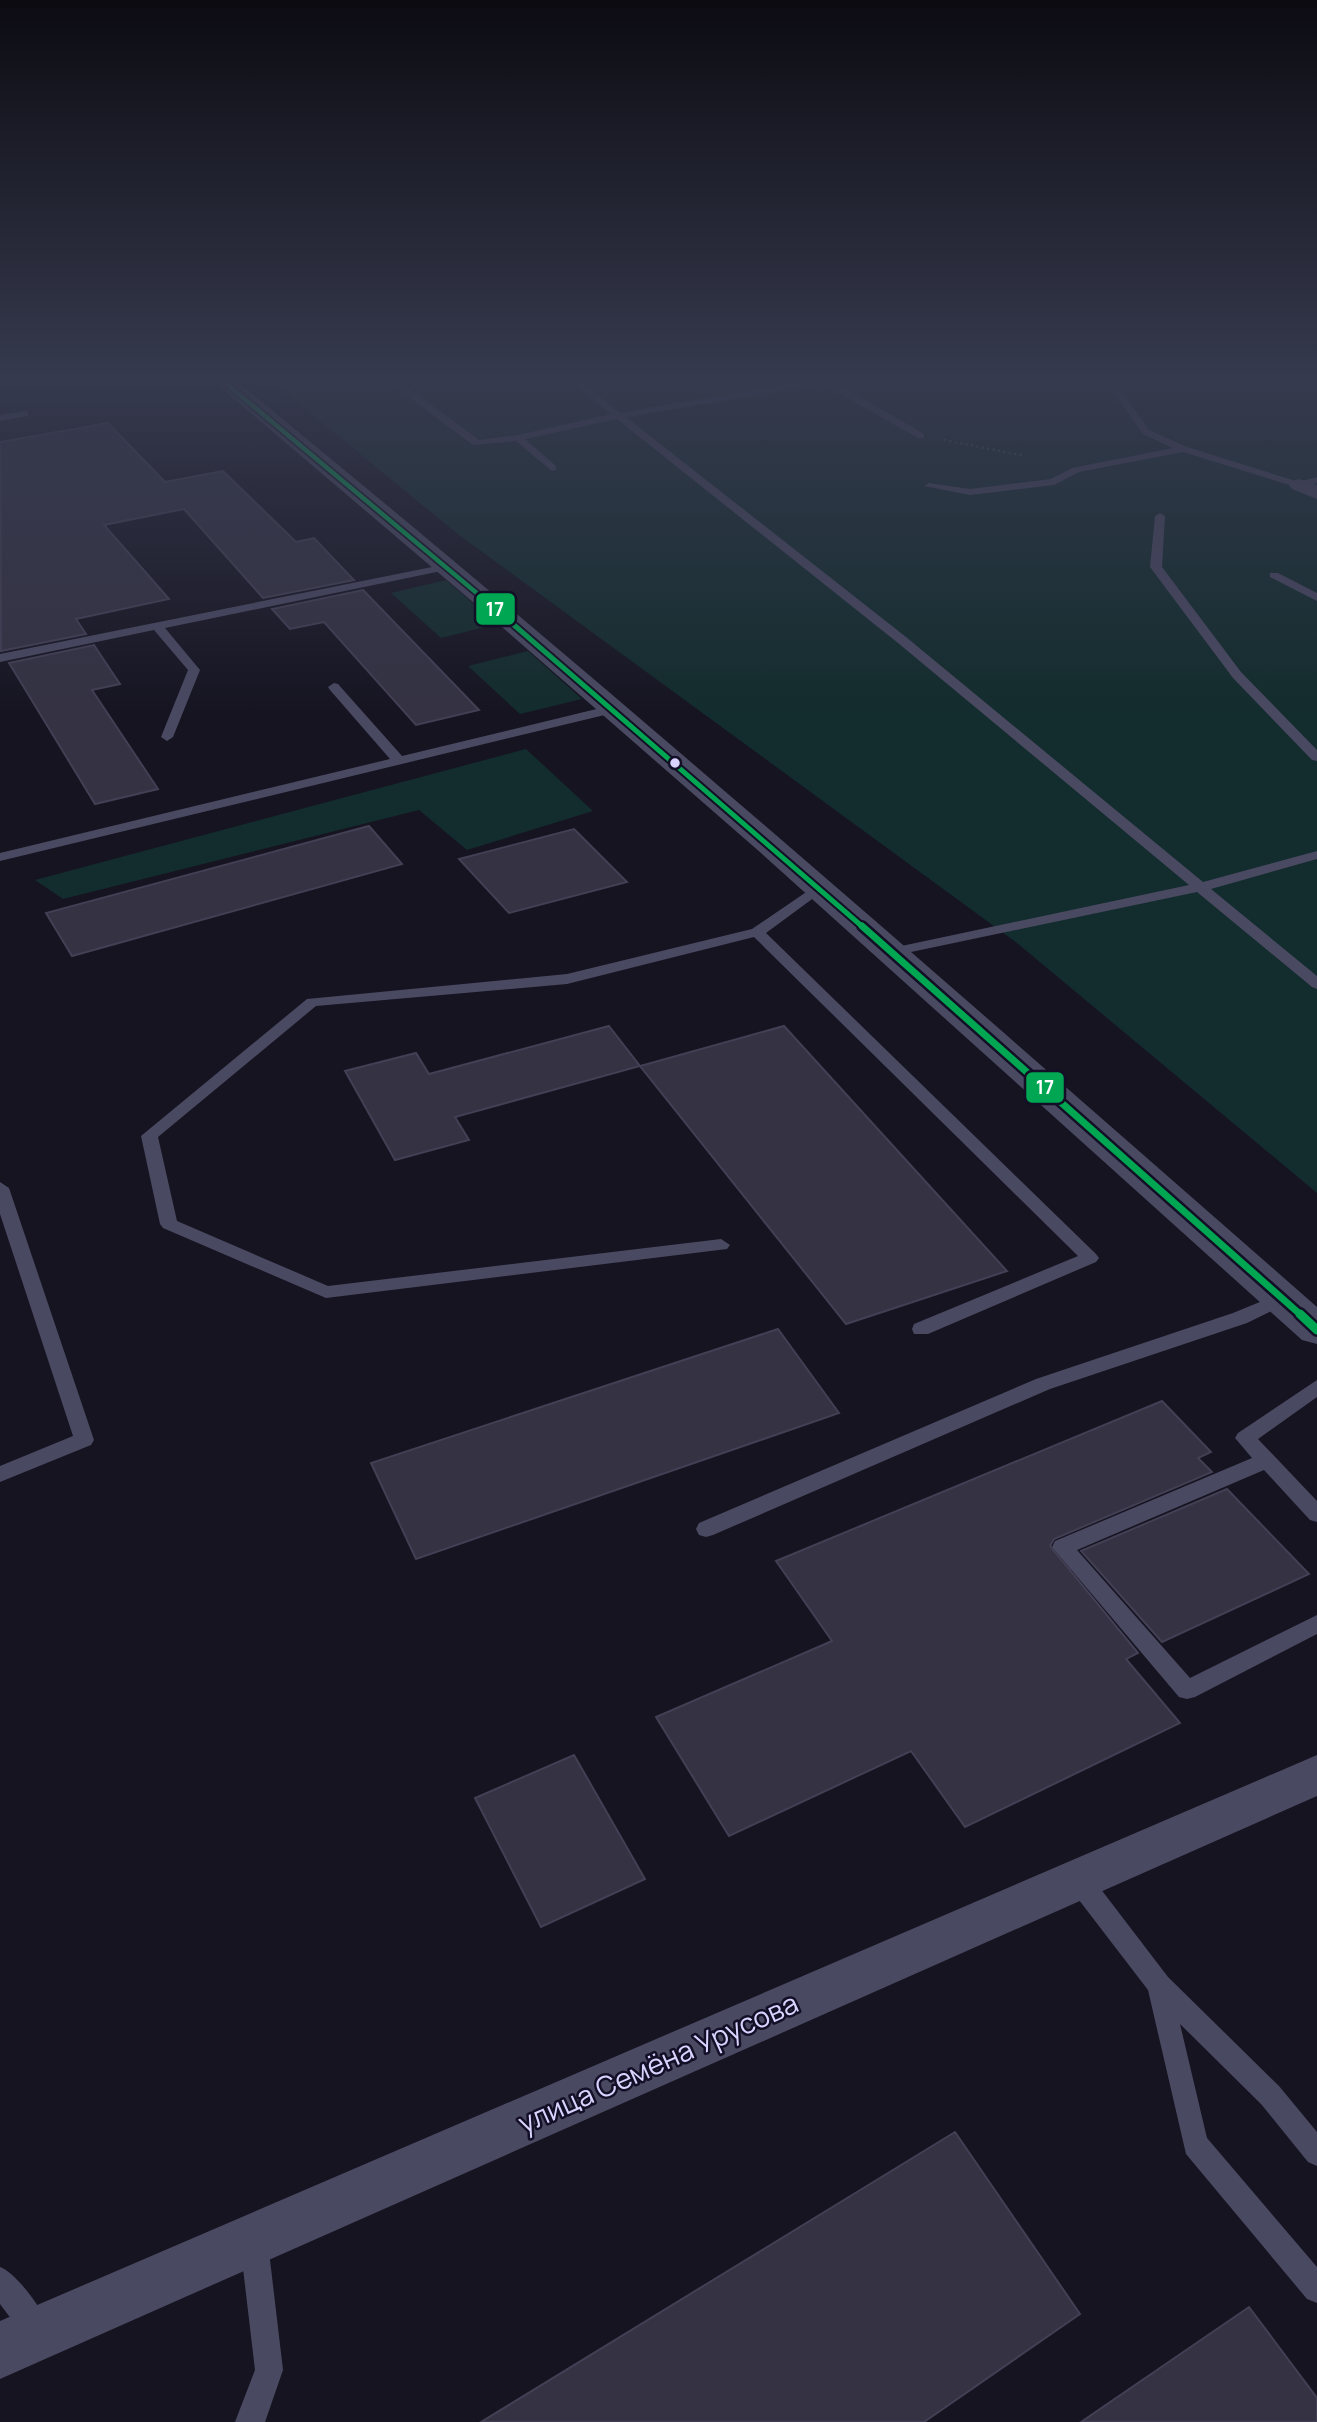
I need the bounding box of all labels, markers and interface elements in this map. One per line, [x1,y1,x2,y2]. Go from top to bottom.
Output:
line badge: 17 [475,592,516,626]
text: 17 [486,596,504,622]
unlabelled marker [668,756,682,770]
line badge: 17 [1025,1071,1065,1104]
text: 17 [1036,1074,1054,1100]
street label: улица Семёна Урусова [512,1983,804,2141]

